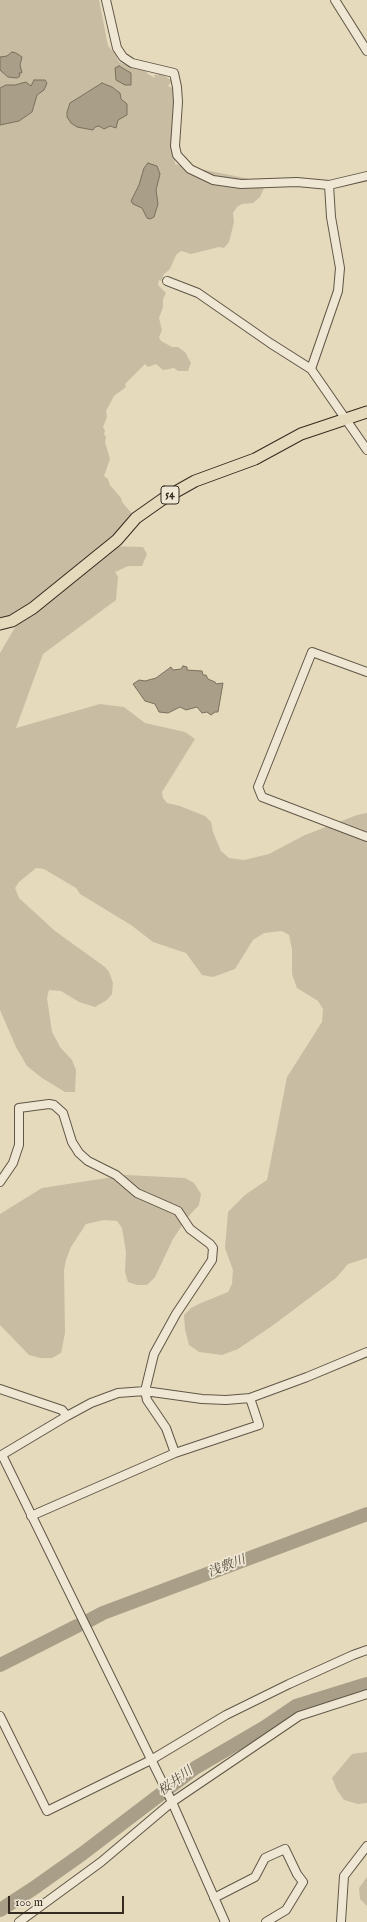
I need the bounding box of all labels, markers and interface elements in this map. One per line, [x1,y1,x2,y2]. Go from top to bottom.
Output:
road number: 54 [161,486,179,504]
water label: 浅敷川 [206,1553,248,1581]
water label: 桜井川 [156,1764,196,1800]
scale bar [10,1888,126,1914]
text: 100 m [15,1895,43,1910]

